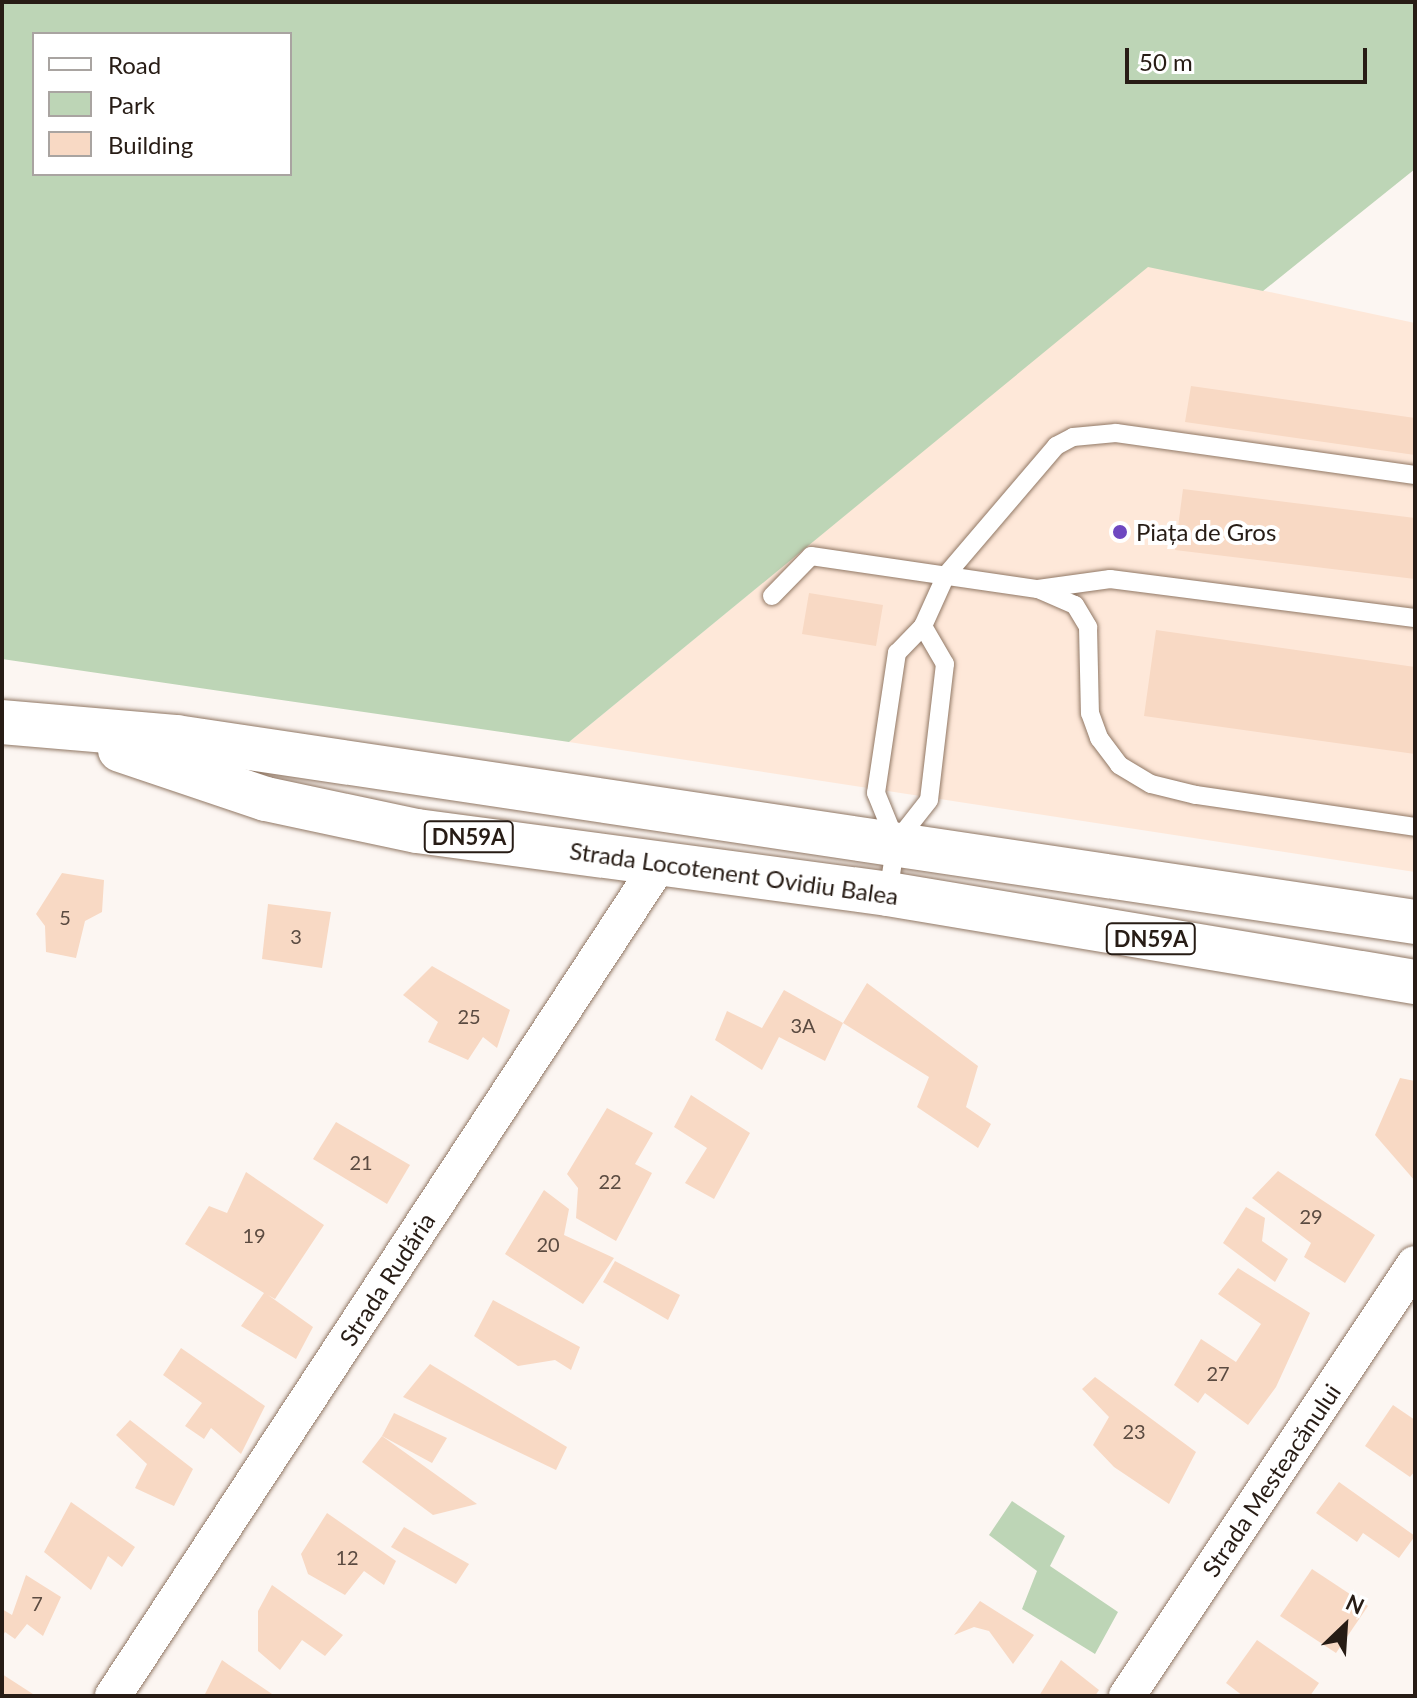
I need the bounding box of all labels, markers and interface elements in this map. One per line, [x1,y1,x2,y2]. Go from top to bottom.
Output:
legend [32,32,292,176]
scale bar [1129,32,1371,82]
text: 50 m [1139,47,1193,76]
text: Road [108,50,161,79]
text: Park [108,90,155,119]
text: Building [108,130,193,159]
place label: Piața de Gros [1136,518,1276,546]
marker: Piața de Gros [1111,523,1129,541]
road number: DN59A [423,819,515,855]
street label: Strada Locotenent Ovidiu Balea [568,836,900,910]
house number: 5 [59,905,71,929]
road number: DN59A [1105,921,1197,957]
house number: 3 [290,924,302,948]
house number: 25 [457,1004,481,1028]
house number: 3A [790,1013,816,1037]
house number: 21 [349,1150,373,1174]
house number: 22 [598,1169,622,1193]
house number: 29 [1299,1204,1323,1228]
street label: Strada Rudăria [333,1207,441,1351]
house number: 19 [242,1223,266,1247]
house number: 20 [536,1232,560,1256]
house number: 27 [1206,1361,1230,1385]
street label: Strada Mesteacănului [1196,1378,1346,1582]
house number: 23 [1122,1419,1146,1443]
house number: 12 [335,1545,359,1569]
north arrow [1305,1586,1385,1666]
text: N [1342,1588,1369,1620]
house number: 7 [31,1591,43,1615]

